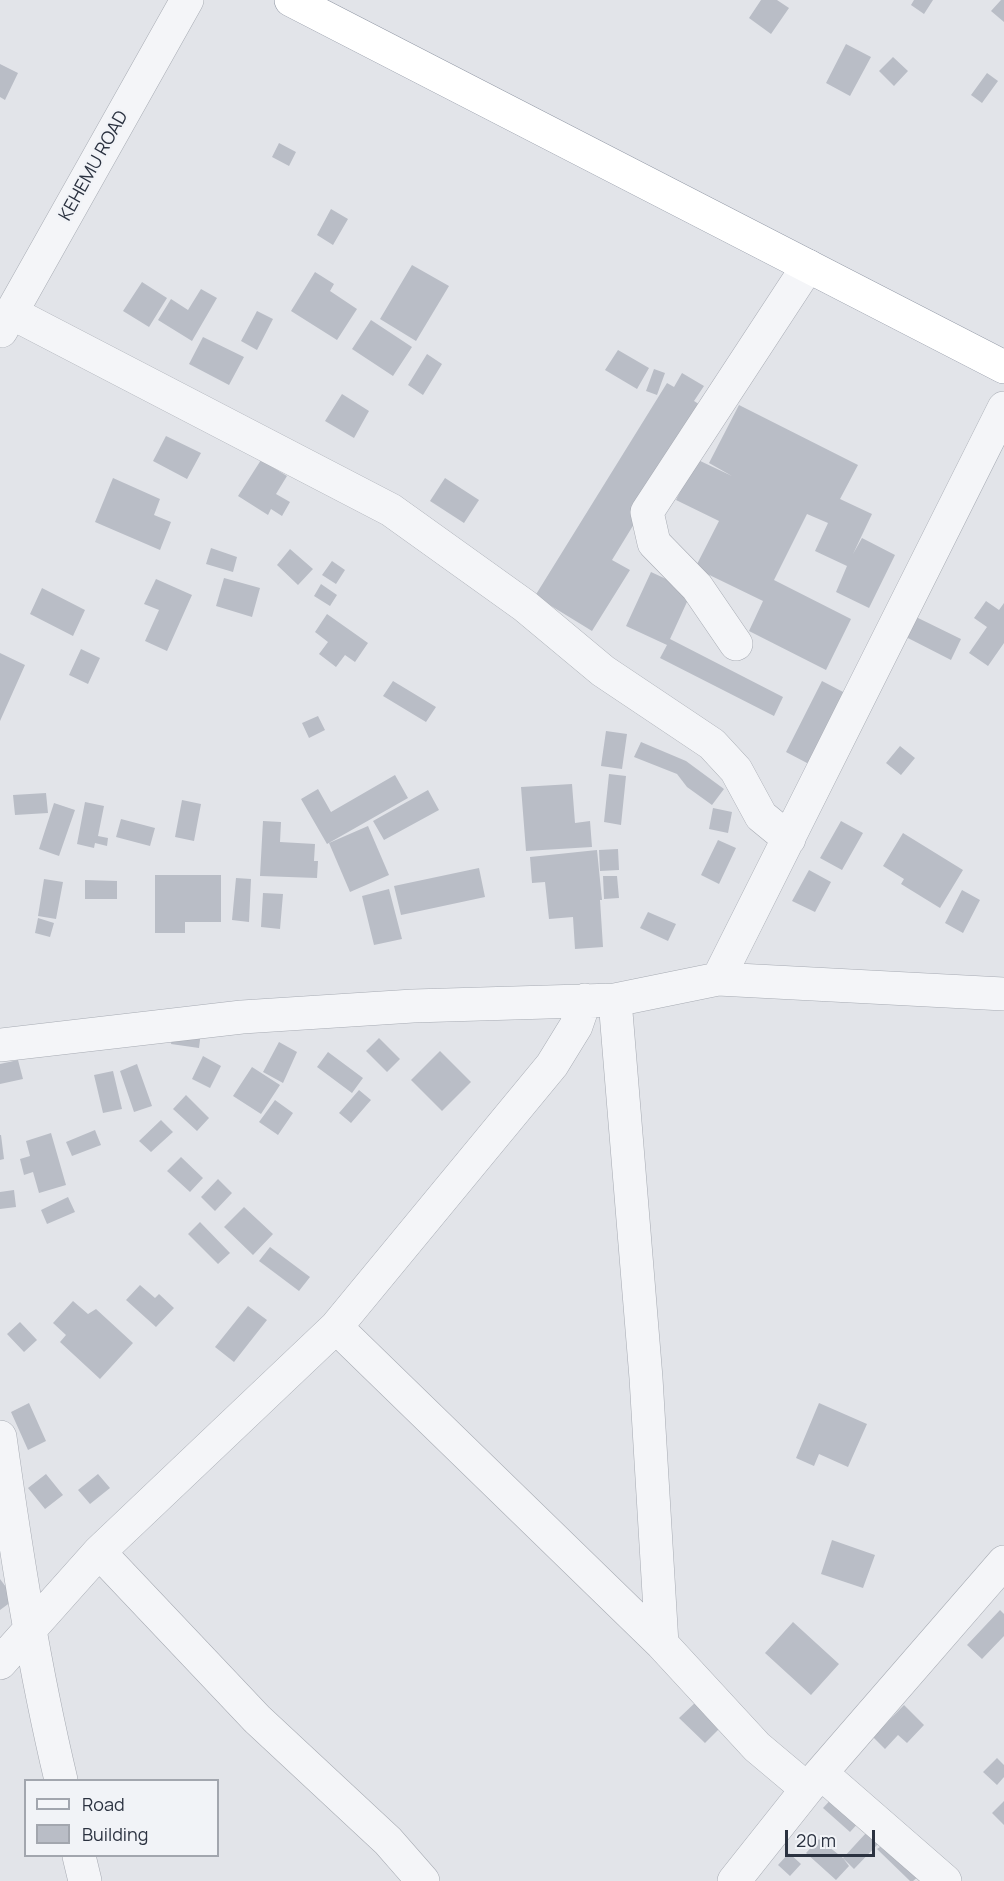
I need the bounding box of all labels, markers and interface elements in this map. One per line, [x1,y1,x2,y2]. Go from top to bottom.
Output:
street label: KEHEMU ROAD [55,107,133,225]
legend [24,1779,219,1857]
text: Road [82,1792,125,1816]
scale bar [788,1818,878,1856]
text: Building [82,1822,148,1846]
text: 20 m [796,1828,836,1852]

